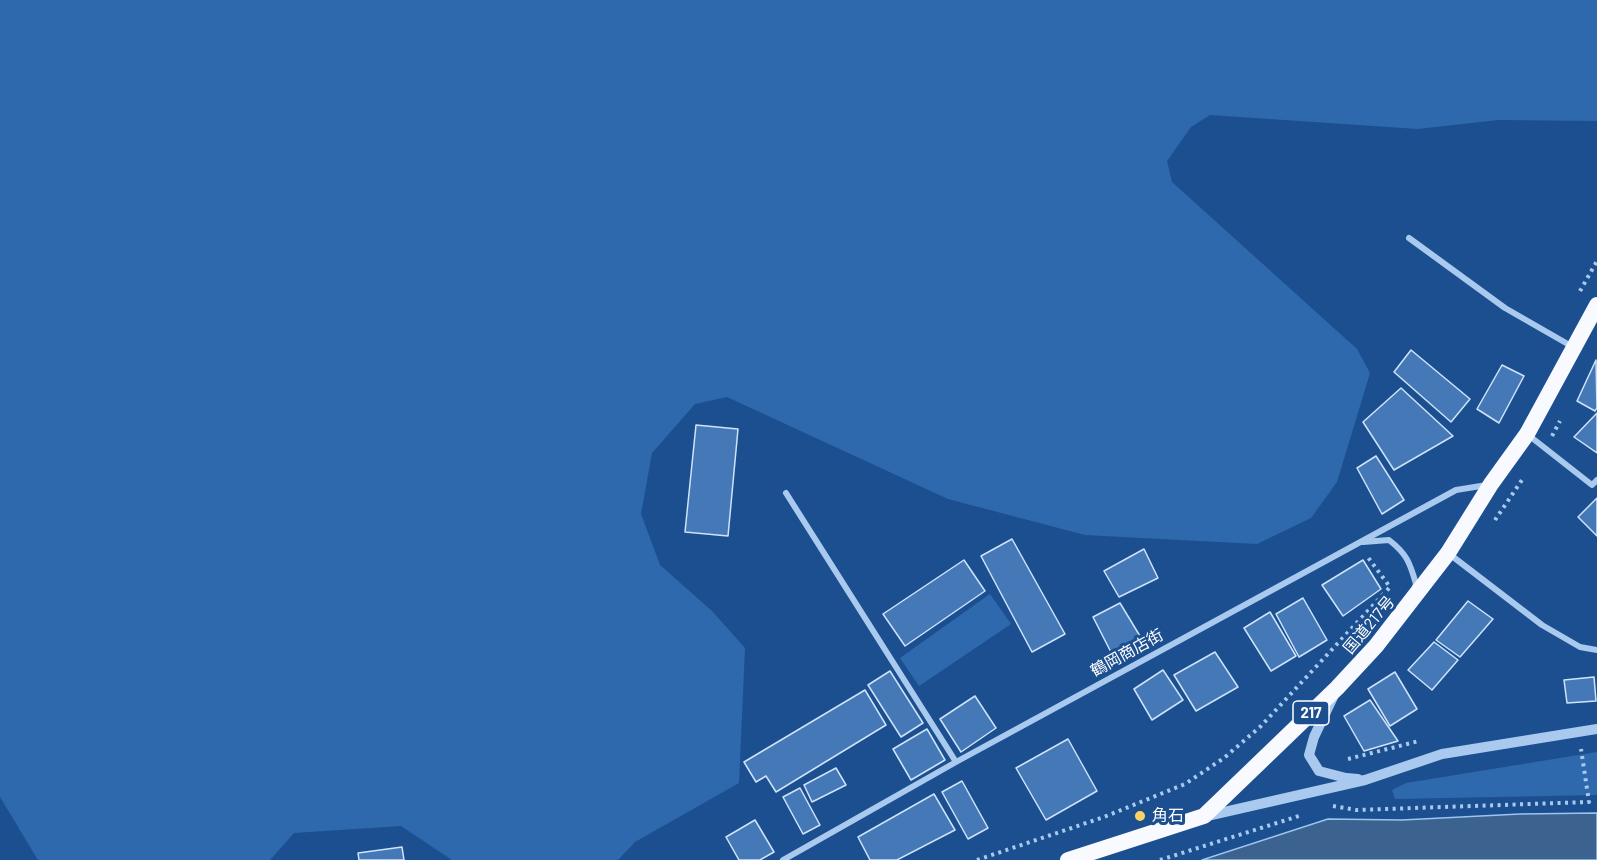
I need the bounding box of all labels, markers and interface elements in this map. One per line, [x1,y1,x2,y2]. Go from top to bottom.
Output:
street label: 国道217号 [1339,592,1399,658]
street label: 鶴岡商店街 [1087,625,1167,681]
road number: 217 [1293,701,1329,725]
place label: 角石 [1152,806,1184,826]
marker: 角石 [1133,809,1147,823]

